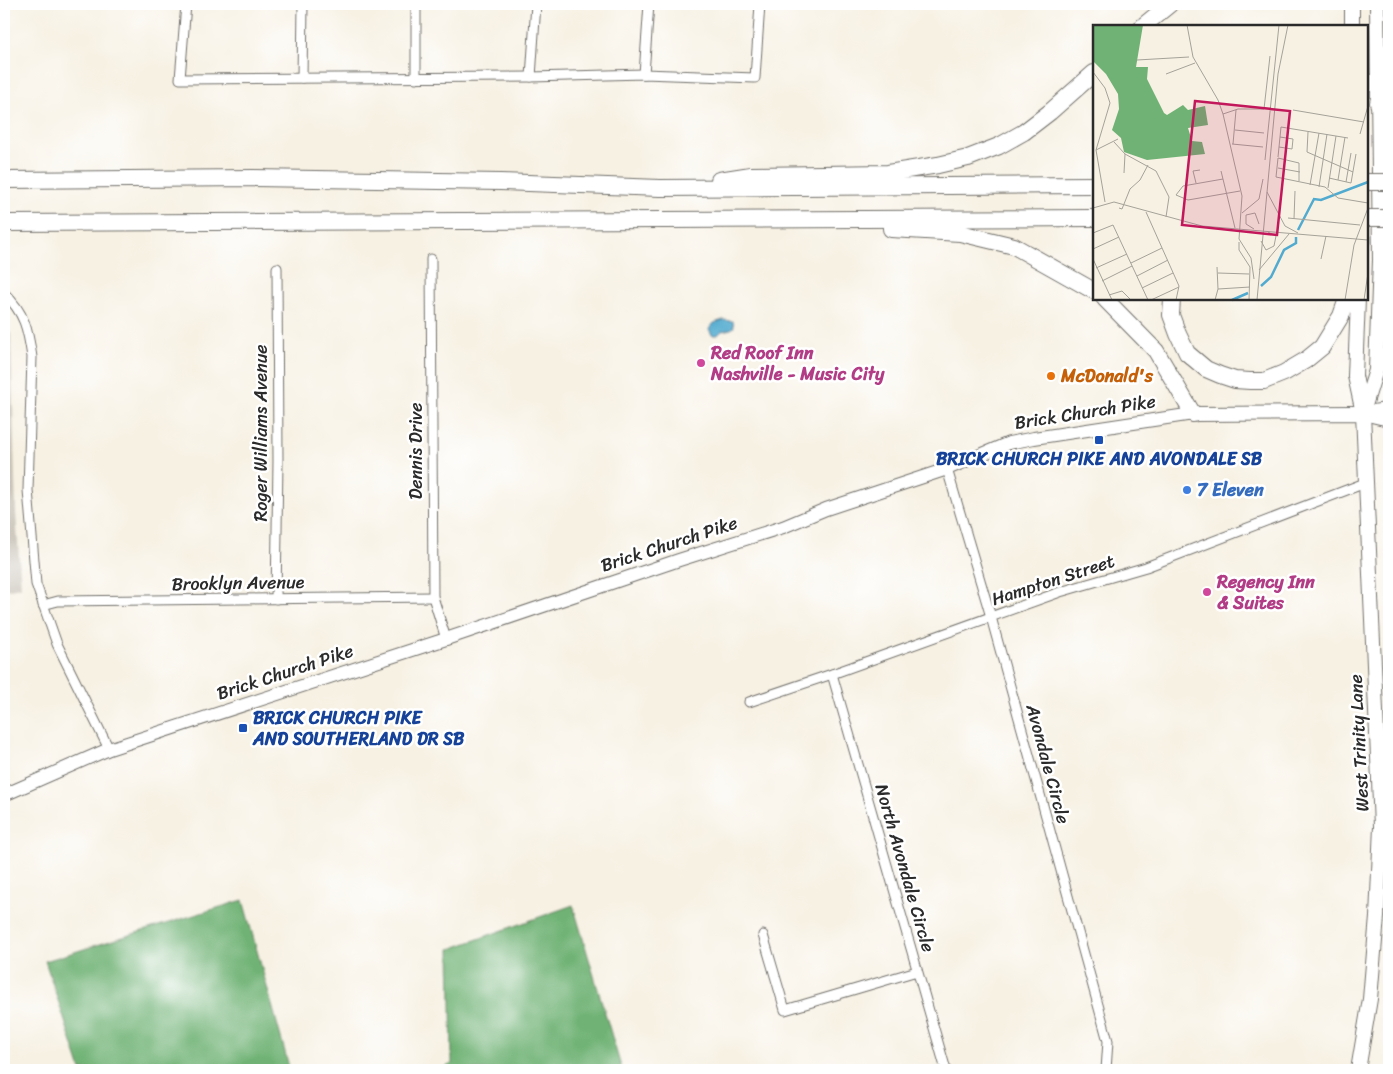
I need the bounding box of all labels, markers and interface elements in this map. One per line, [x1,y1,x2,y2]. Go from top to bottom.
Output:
inset map [1093,25,1368,300]
place label: Red Roof Inn Nashville - Music City [710,337,885,390]
street label: Roger Williams Avenue [245,344,277,522]
marker: Red Roof Inn Nashville - Music City [695,357,707,369]
place label: McDonald's [1060,360,1154,392]
marker: McDonald's [1045,370,1057,382]
street label: Brick Church Pike [1012,385,1158,439]
street label: Dennis Drive [400,402,432,500]
marker: BRICK CHURCH PIKE AND AVONDALE SB [1093,434,1105,446]
place label: BRICK CHURCH PIKE AND AVONDALE SB [936,443,1263,475]
place label: 7 Eleven [1197,474,1264,506]
marker: 7 Eleven [1181,484,1193,496]
street label: Brick Church Pike [596,507,742,581]
street label: Hampton Street [987,545,1119,615]
street label: Brooklyn Avenue [171,566,305,600]
place label: Regency Inn & Suites [1216,566,1315,619]
marker: Regency Inn & Suites [1201,586,1213,598]
street label: Brick Church Pike [212,635,358,709]
street label: West Trinity Lane [1339,673,1379,813]
street label: Avondale Circle [1016,699,1079,828]
place label: BRICK CHURCH PIKE AND SOUTHERLAND DR SB [252,702,465,755]
marker: BRICK CHURCH PIKE AND SOUTHERLAND DR SB [237,722,249,734]
street label: North Avondale Circle [866,780,944,956]

